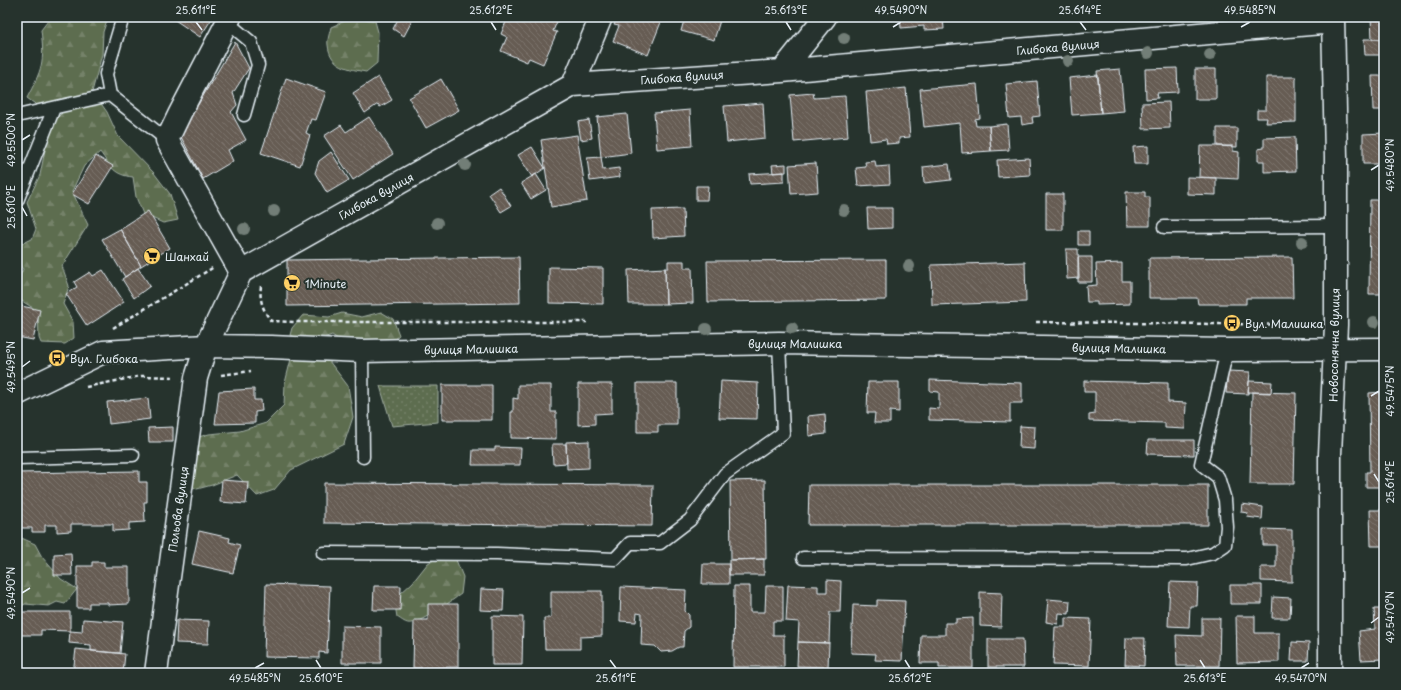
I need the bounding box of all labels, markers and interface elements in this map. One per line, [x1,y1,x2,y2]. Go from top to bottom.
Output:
text: 25.611°E [176,2,216,17]
text: 25.612°E [469,2,513,17]
text: 25.613°E [764,2,808,17]
text: 49.5490°N [875,2,928,17]
text: 25.614°E [1058,2,1102,17]
text: 49.5485°N [1224,2,1276,17]
street label: Глибока вулиця [1016,35,1100,59]
street label: Глибока вулиця [640,66,724,88]
text: 49.5500°N [3,113,18,167]
text: 49.5480°N [1382,138,1397,192]
street label: Глибока вулиця [335,168,417,224]
text: 25.610°E [3,185,18,229]
supermarket icon: Шанхай [142,246,162,266]
place label: Шанхай [165,248,209,265]
supermarket icon: 1Minute [282,273,302,293]
place label: 1Minute [305,275,347,292]
street label: Новосонячна вулиця [1325,288,1343,402]
bus stop icon: Вул. Малишка [1222,313,1242,333]
place label: Вул. Малишка [1245,315,1323,332]
street label: вулиця Малишка [748,335,842,352]
street label: вулиця Малишка [1072,339,1166,357]
street label: вулиця Малишка [424,340,518,358]
text: 49.5495°N [3,341,18,393]
bus stop icon: Вул. Глибока [47,348,67,368]
place label: Вул. Глибока [70,350,138,367]
text: 49.5475°N [1382,365,1397,417]
text: 25.614°E [1382,460,1397,504]
street label: Польова вулиця [164,465,192,553]
text: 49.5490°N [3,566,18,619]
text: 49.5470°N [1382,591,1397,643]
text: 49.5485°N [229,670,281,685]
text: 25.610°E [299,670,343,685]
text: 25.611°E [596,670,636,685]
text: 25.612°E [888,670,932,685]
text: 25.613°E [1183,670,1227,685]
text: 49.5470°N [1275,670,1327,685]

